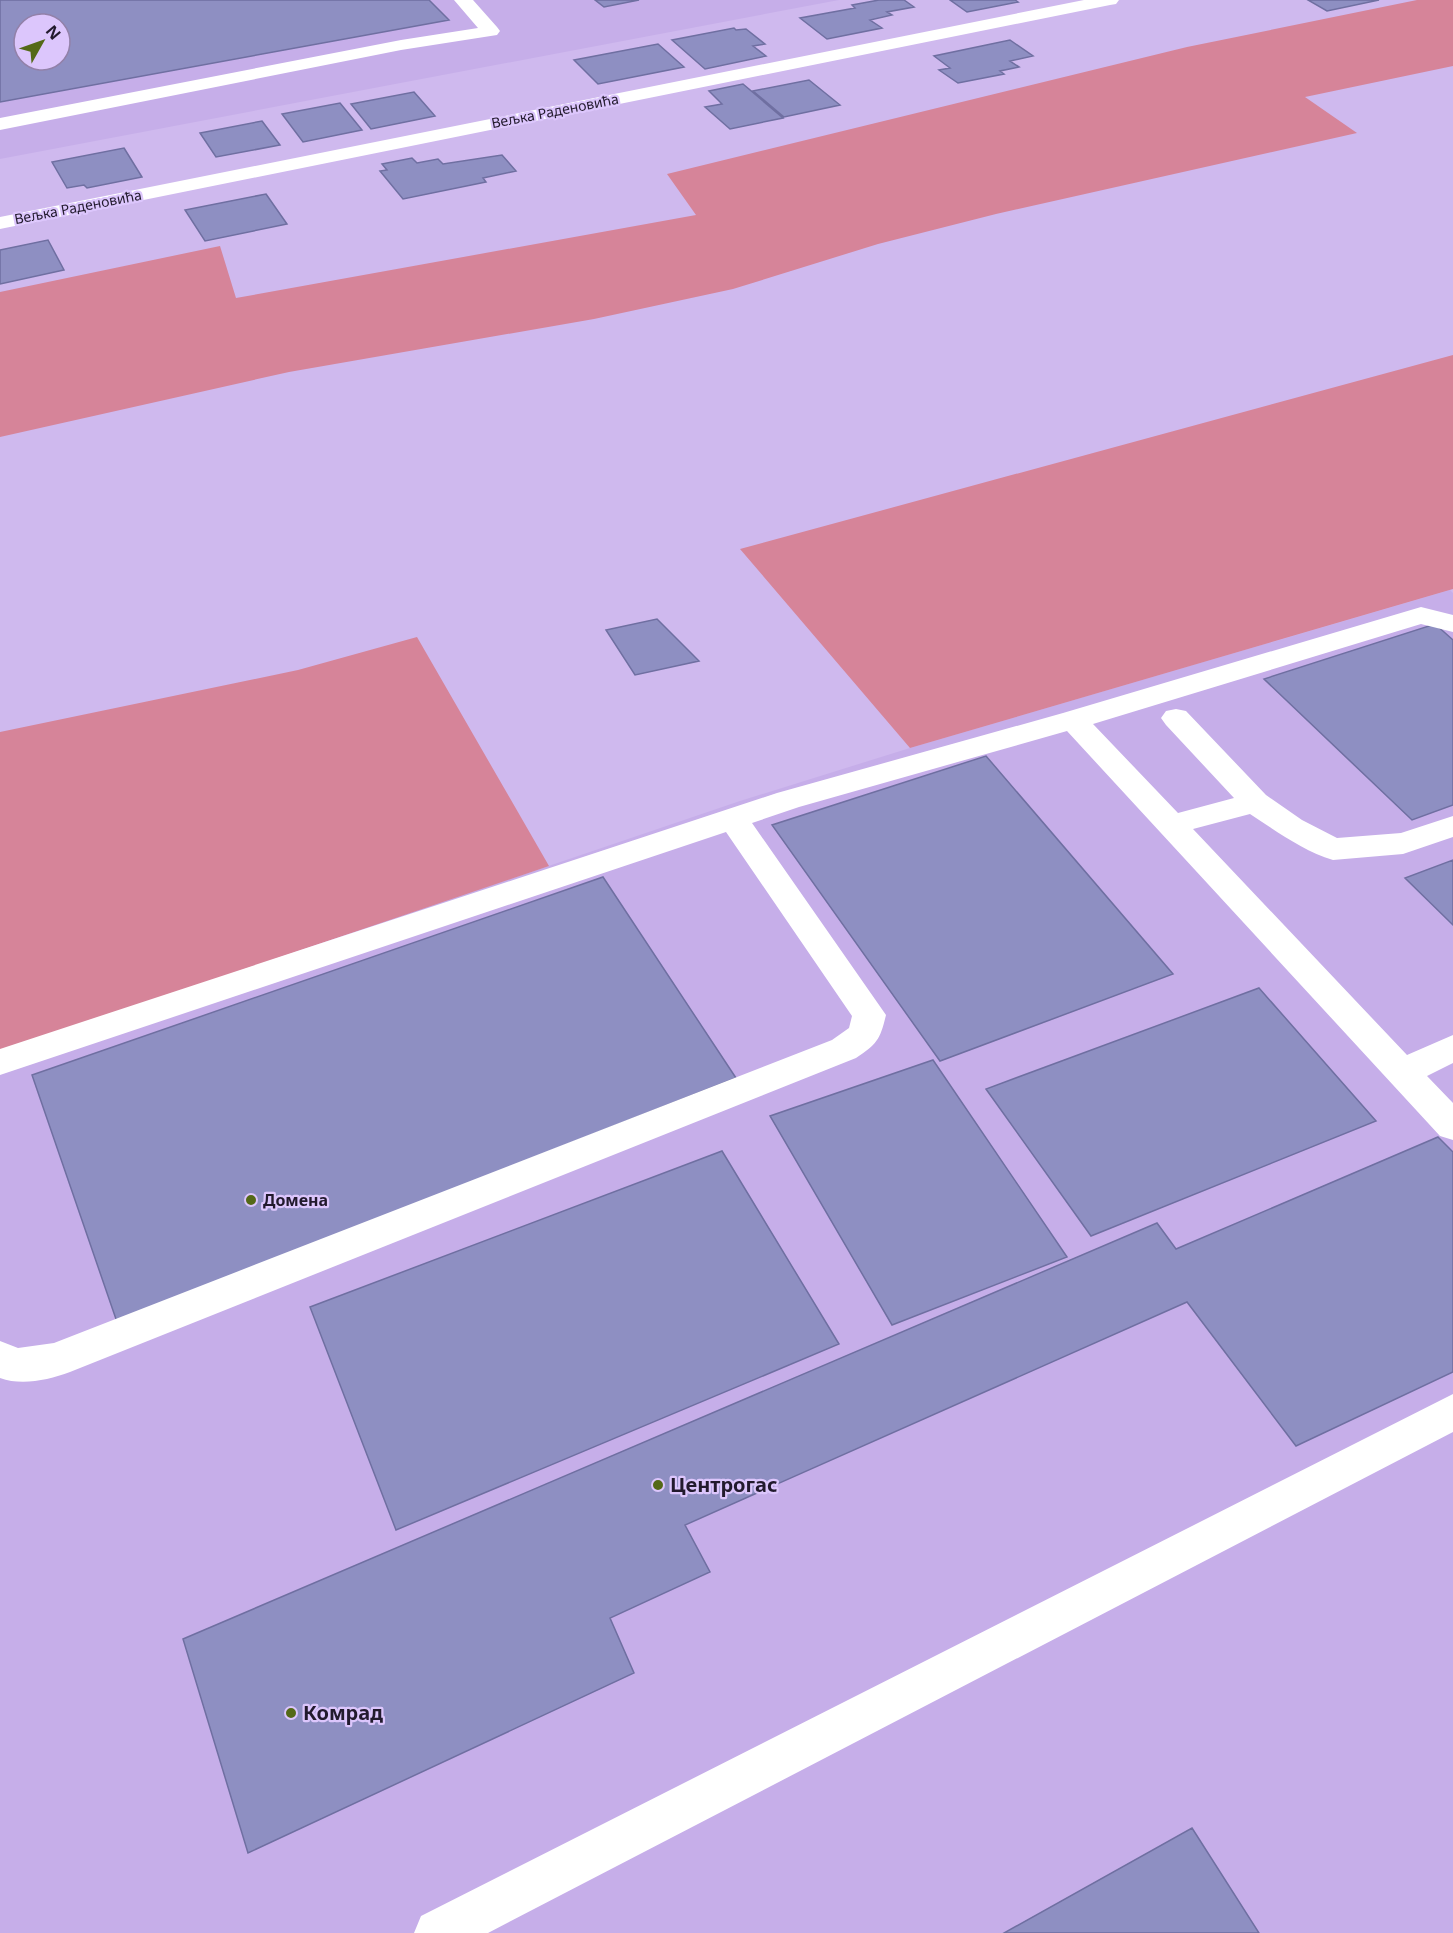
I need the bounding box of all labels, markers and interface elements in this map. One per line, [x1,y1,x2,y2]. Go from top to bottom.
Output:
north arrow [12,12,72,72]
text: N [41,20,66,44]
street label: Вељка Раденовића [490,89,620,132]
street label: Вељка Раденовића [13,185,143,228]
place label: Домена [263,1189,328,1211]
marker: Домена [244,1193,258,1207]
place label: Центрогас [670,1471,777,1498]
marker: Центрогас [651,1478,665,1492]
place label: Комрад [303,1699,383,1726]
marker: Комрад [284,1706,298,1720]

